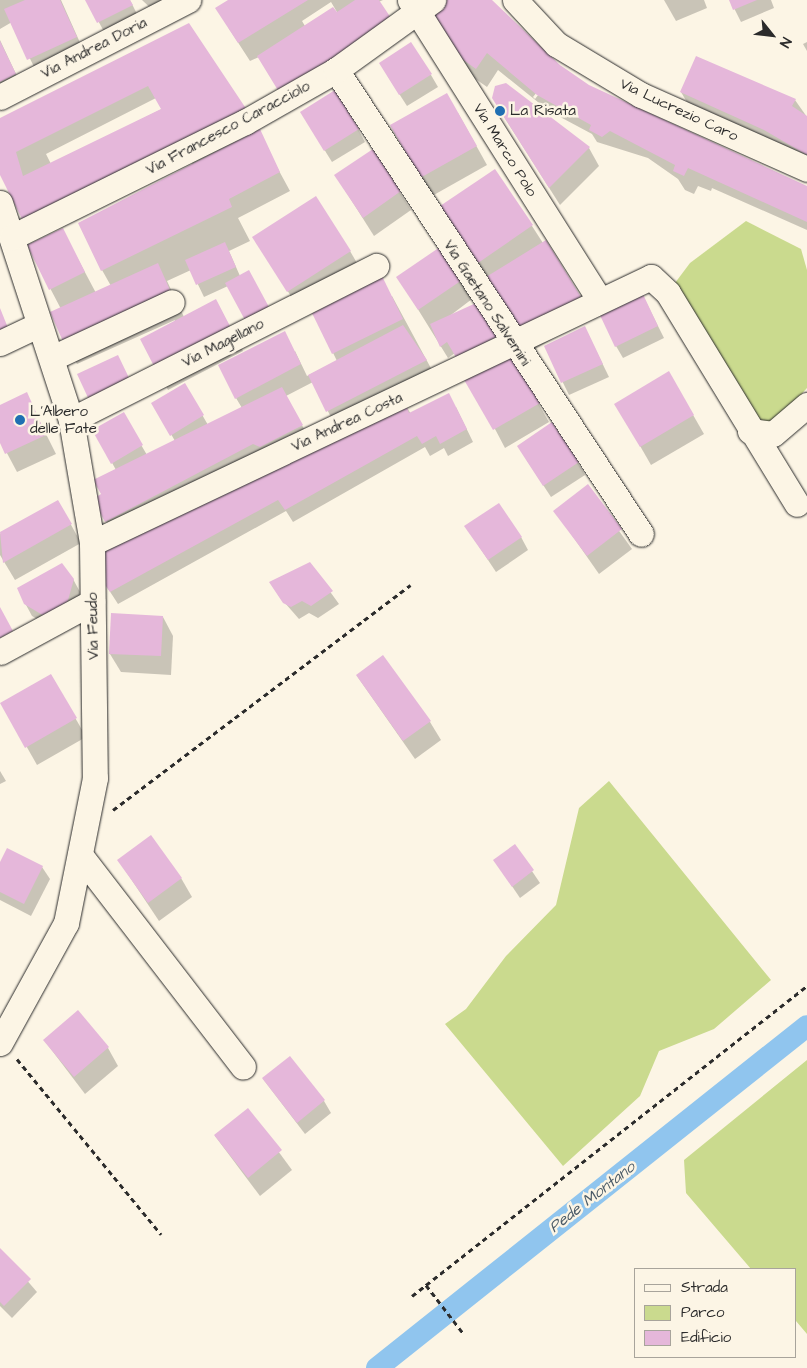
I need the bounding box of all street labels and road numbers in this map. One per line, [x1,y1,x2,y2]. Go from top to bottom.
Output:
street label: Via Andrea Doria [38,14,150,82]
street label: Via Lucrezio Caro [617,75,741,145]
street label: Via Francesco Caracciolo [143,77,313,179]
street label: Via Marco Polo [469,100,541,200]
street label: Via Gaetano Salvemini [440,237,534,369]
street label: Via Magellano [179,315,267,371]
street label: Via Andrea Costa [289,388,405,456]
street label: Via Feudo [83,592,103,660]

